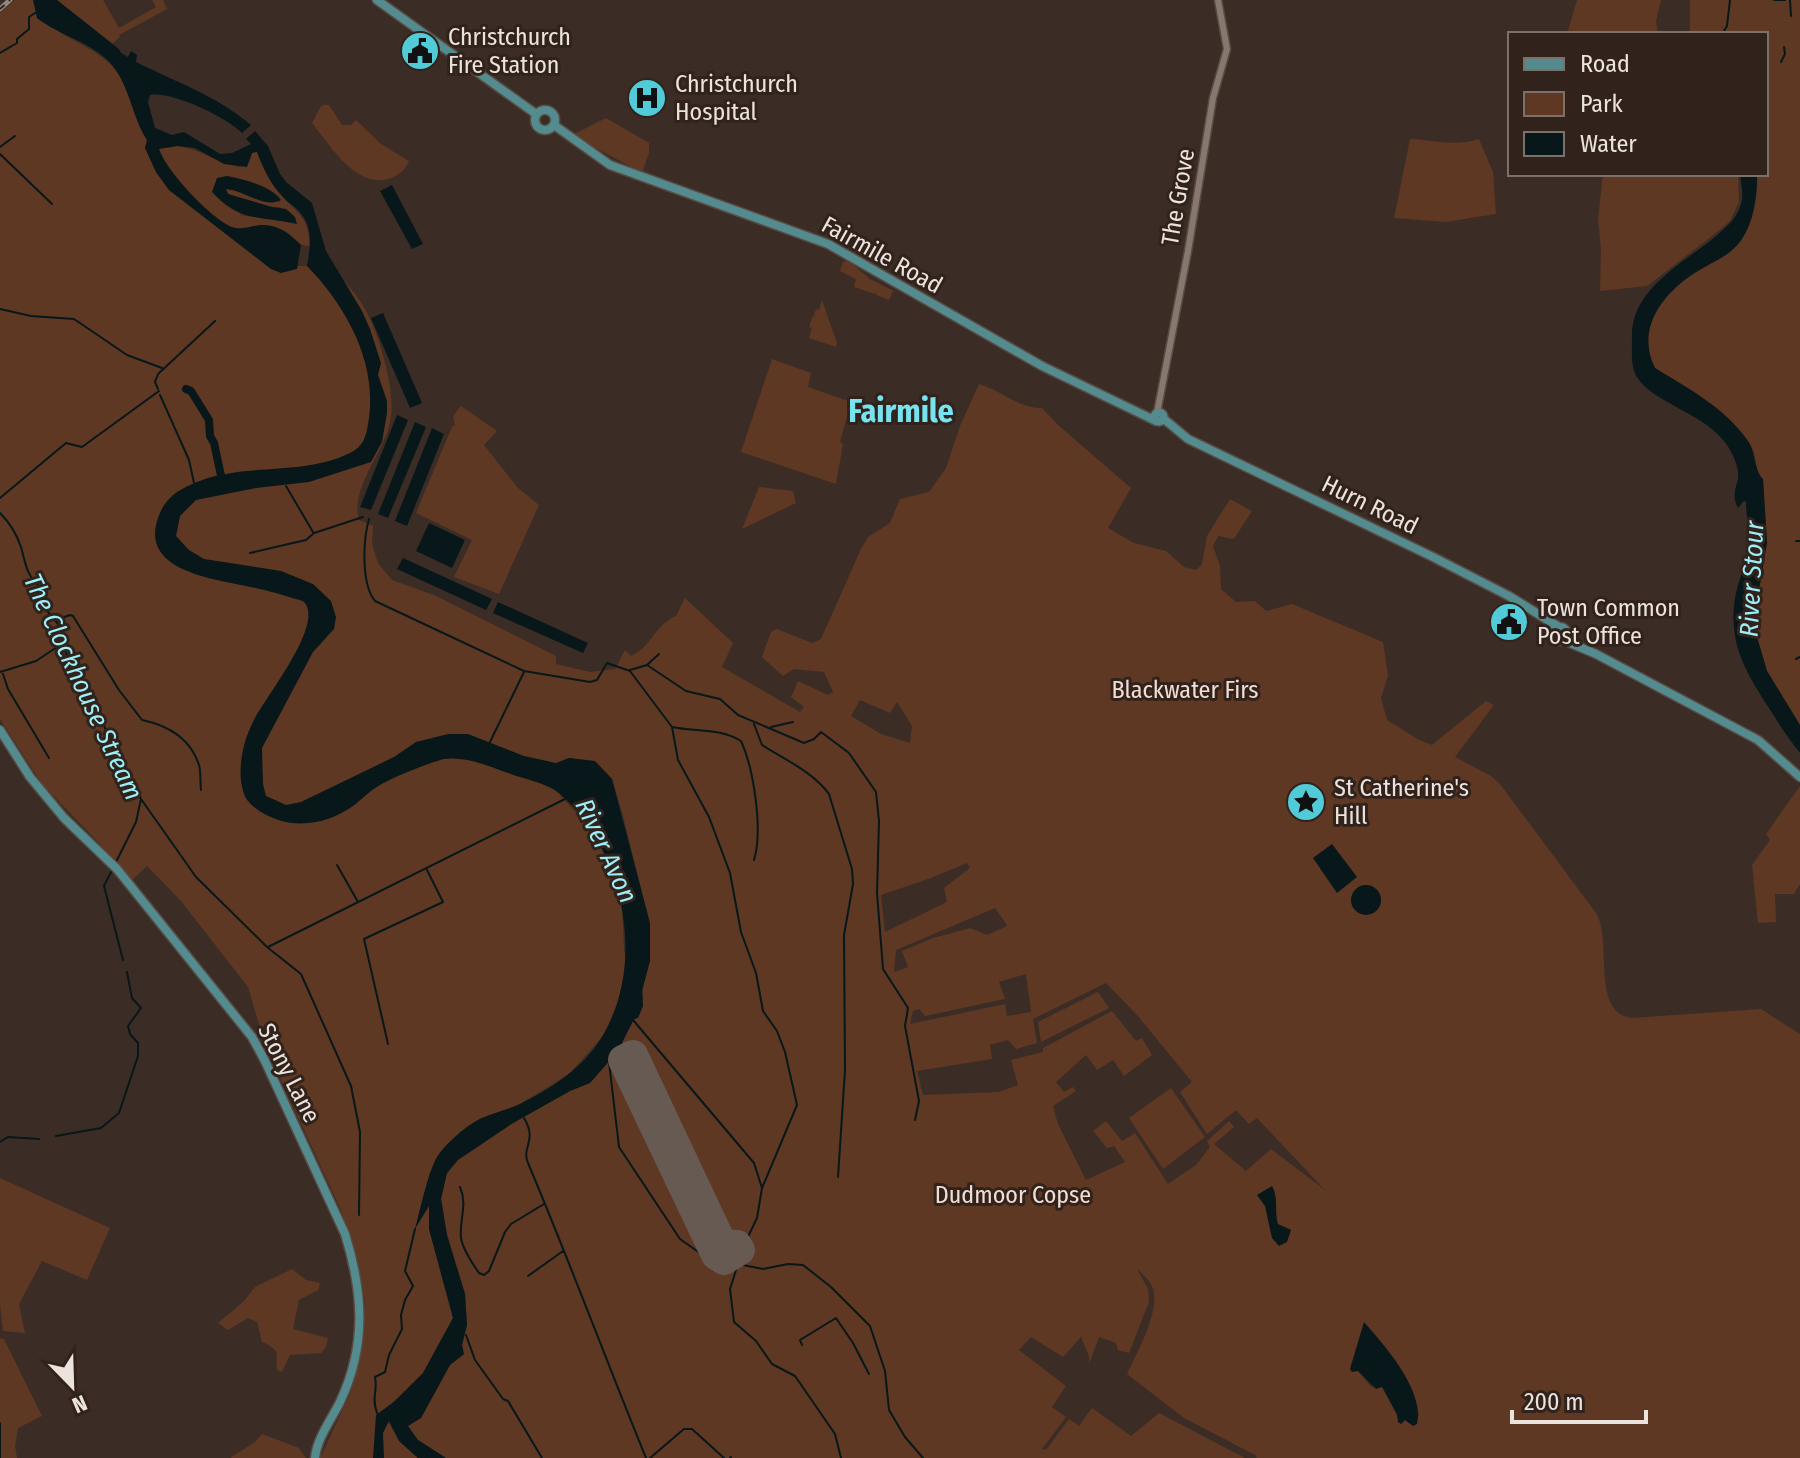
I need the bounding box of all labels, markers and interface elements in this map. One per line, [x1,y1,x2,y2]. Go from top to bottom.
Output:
place label: Christchurch Fire Station [448,23,571,79]
public building icon: Christchurch Fire Station [399,30,441,72]
legend [1508,32,1768,176]
text: Road [1580,50,1630,78]
place label: Christchurch Hospital [675,70,798,126]
hospital icon: Christchurch Hospital [626,77,668,119]
text: Park [1580,90,1623,118]
text: Water [1580,130,1637,158]
street label: The Grove [1156,146,1200,248]
street label: Fairmile Road [817,210,947,300]
district label: Fairmile [848,392,954,430]
street label: Hurn Road [1317,470,1423,540]
water label: River Stour [1733,519,1771,638]
water label: The Clockhouse Stream [17,569,149,805]
place label: Town Common Post Office [1537,594,1680,650]
public building icon: Town Common Post Office [1488,601,1530,643]
park label: Blackwater Firs [1111,676,1259,704]
place label: St Catherine's Hill [1334,774,1469,830]
place icon: St Catherine's Hill [1285,781,1327,823]
water label: River Avon [568,794,644,908]
street label: Stony Lane [252,1019,326,1127]
park label: Dudmoor Copse [935,1181,1091,1209]
north arrow [32,1346,112,1426]
scale bar [1512,1374,1646,1424]
text: 200 m [1524,1388,1584,1416]
text: N [68,1389,91,1419]

